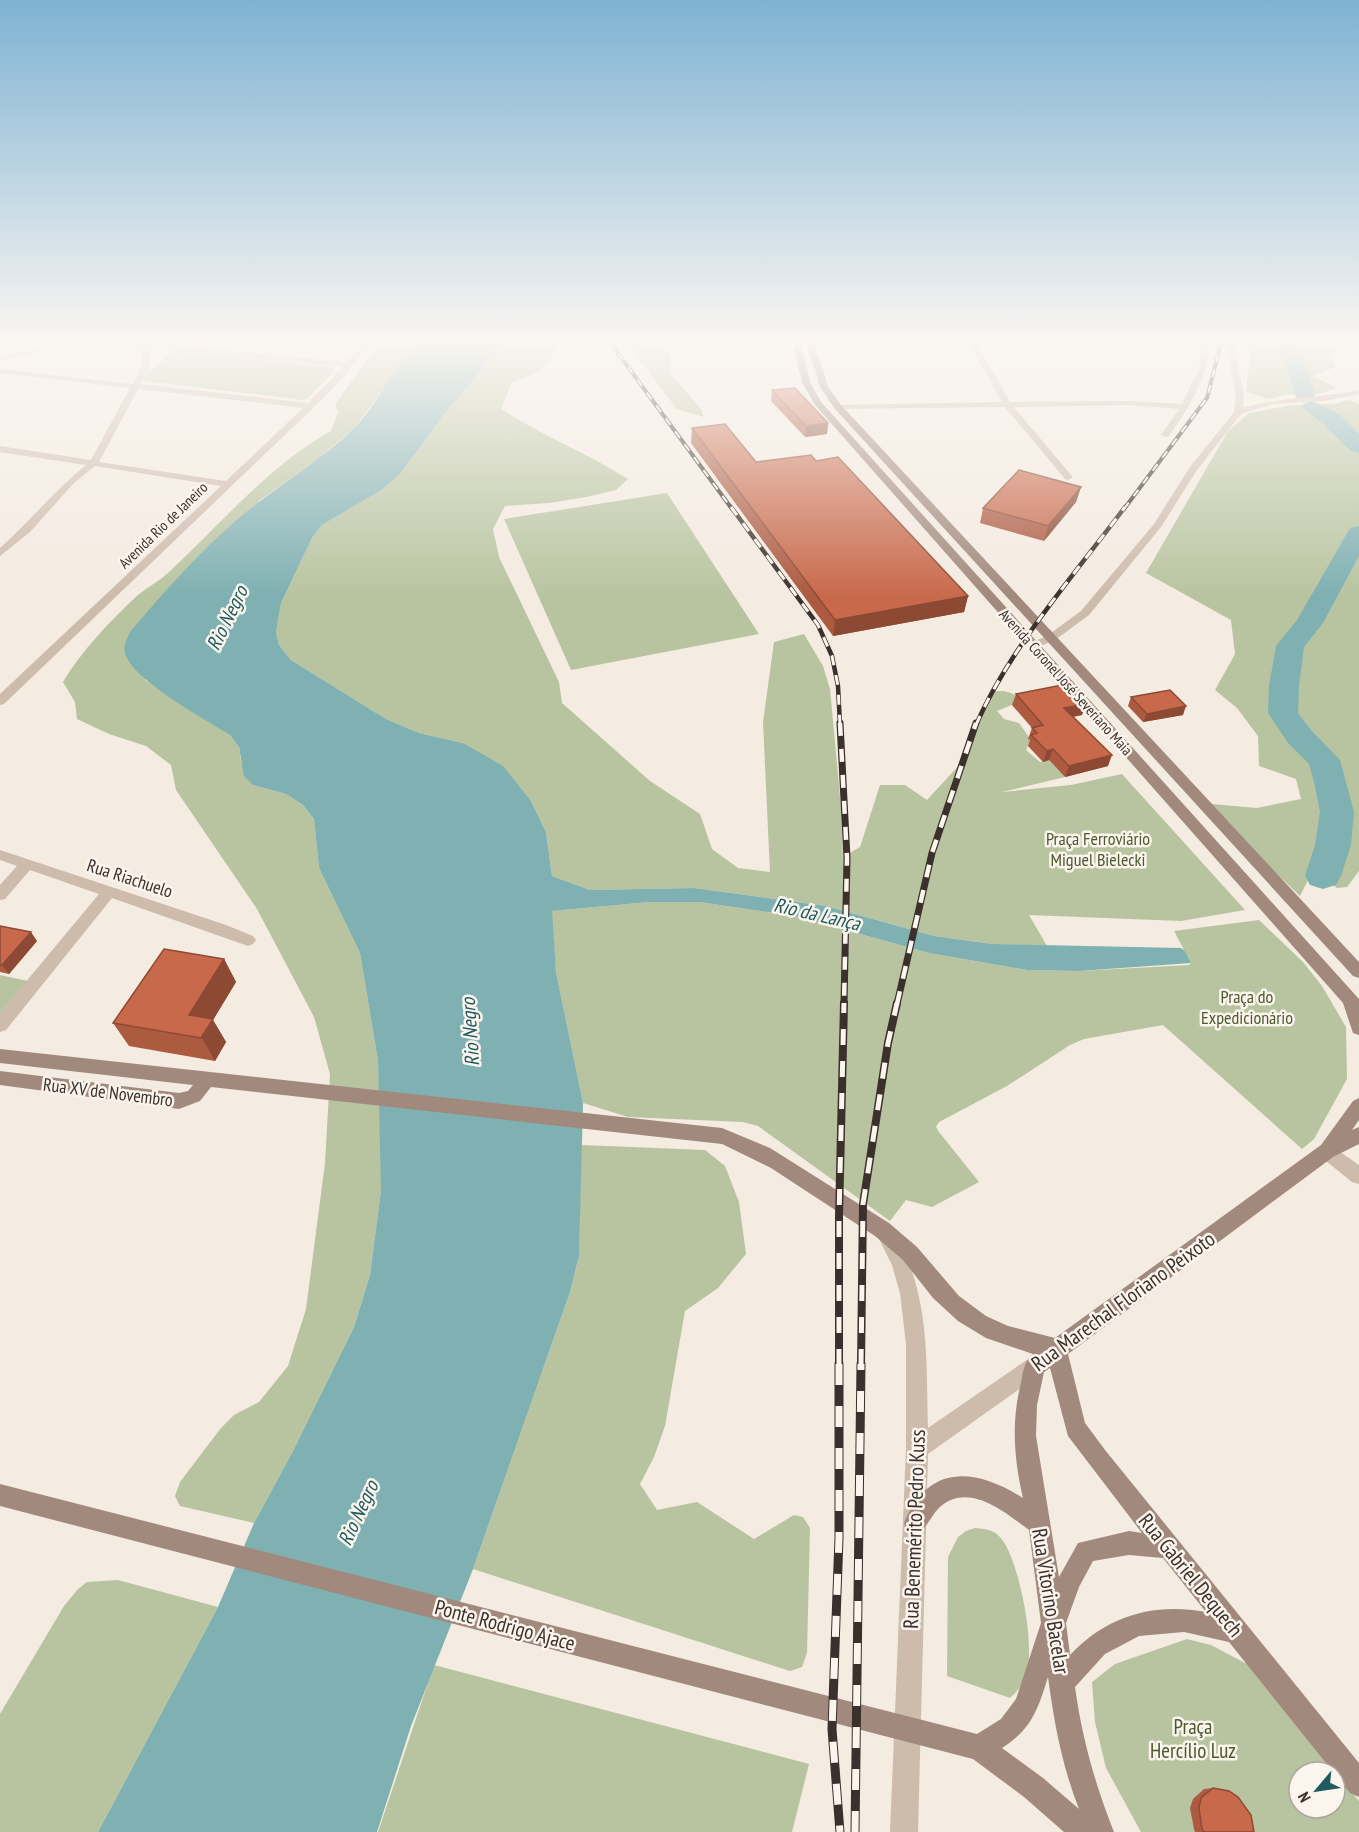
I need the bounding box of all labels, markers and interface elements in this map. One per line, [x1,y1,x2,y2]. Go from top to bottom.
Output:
street label: Avenida Rio de Janeiro [115,478,211,572]
water label: Rio Negro [200,580,254,654]
street label: Avenida Coronel José Severiano Maia [995,605,1137,759]
park label: Praça Ferroviário Miguel Bielecki [1046,827,1150,871]
street label: Rua Riachuelo [84,853,176,903]
water label: Rio da Lança [771,891,864,937]
park label: Praça do Expedicionário [1201,985,1293,1029]
water label: Rio Negro [455,996,485,1067]
street label: Rua XV de Novembro [42,1073,174,1111]
street label: Rua Marechal Floriano Peixoto [1026,1225,1220,1377]
street label: Rua Benemérito Pedro Kuss [897,1429,931,1629]
water label: Rio Negro [332,1475,385,1550]
street label: Rua Gabriel Dequech [1133,1508,1249,1642]
street label: Rua Vitorino Bacelar [1026,1526,1076,1676]
street label: Ponte Rodrigo Ajace [432,1593,578,1657]
park label: Praça Hercílio Luz [1150,1713,1236,1764]
north arrow [1287,1760,1347,1820]
text: N [1293,1789,1315,1806]

